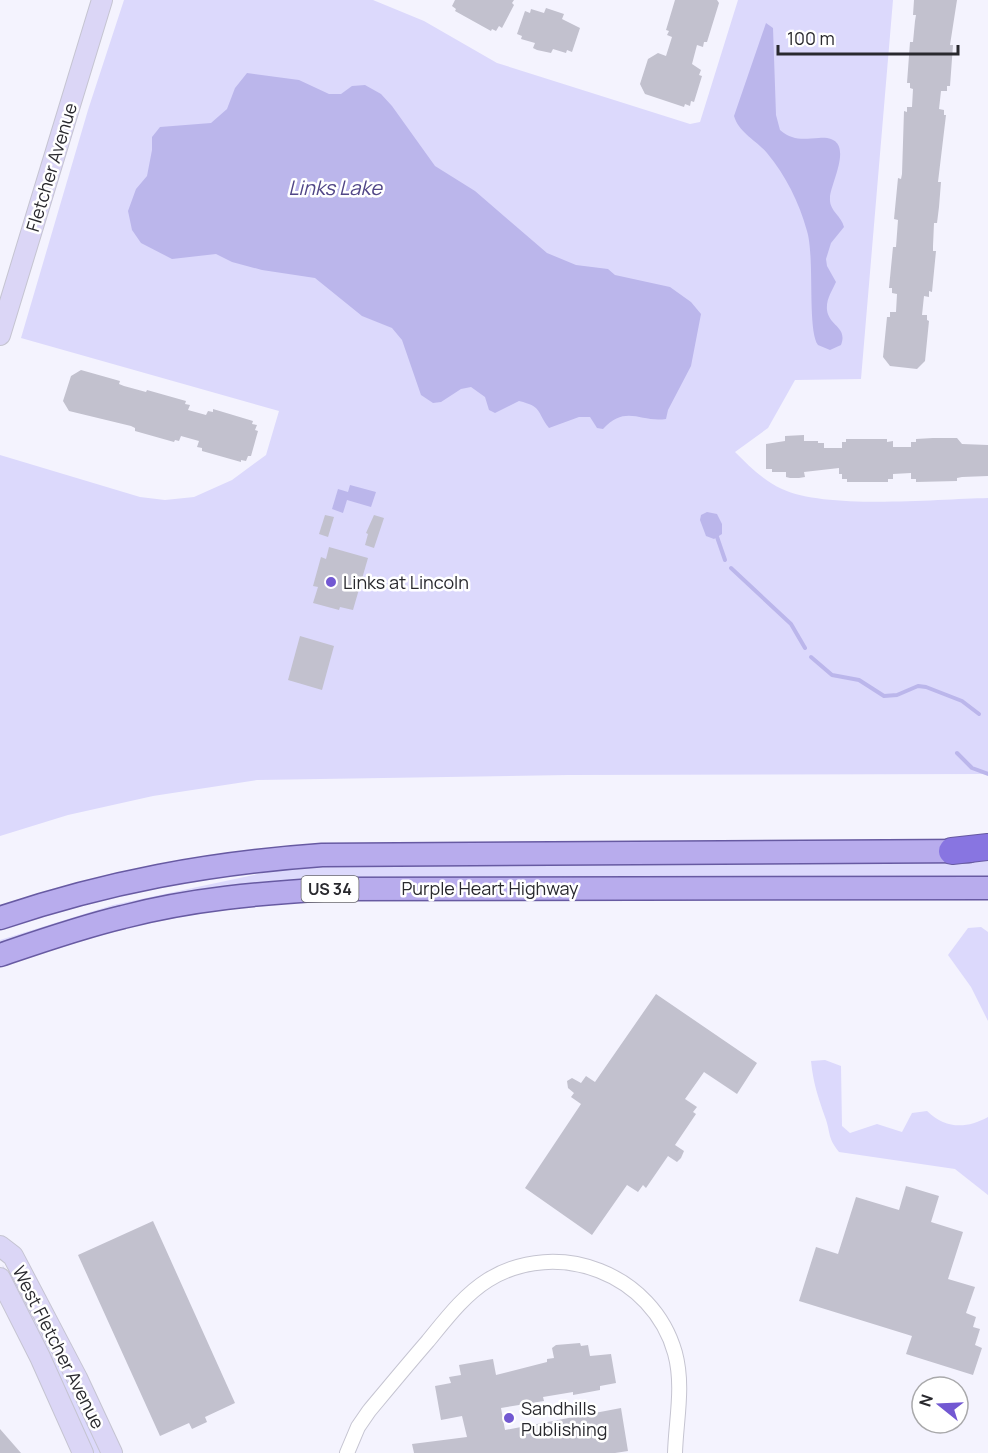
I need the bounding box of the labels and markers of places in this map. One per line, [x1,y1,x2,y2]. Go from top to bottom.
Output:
place label: Links at Lincoln [343,570,469,594]
marker: Links at Lincoln [324,575,338,589]
place label: Sandhills Publishing [521,1396,607,1441]
marker: Sandhills Publishing [502,1411,516,1425]

